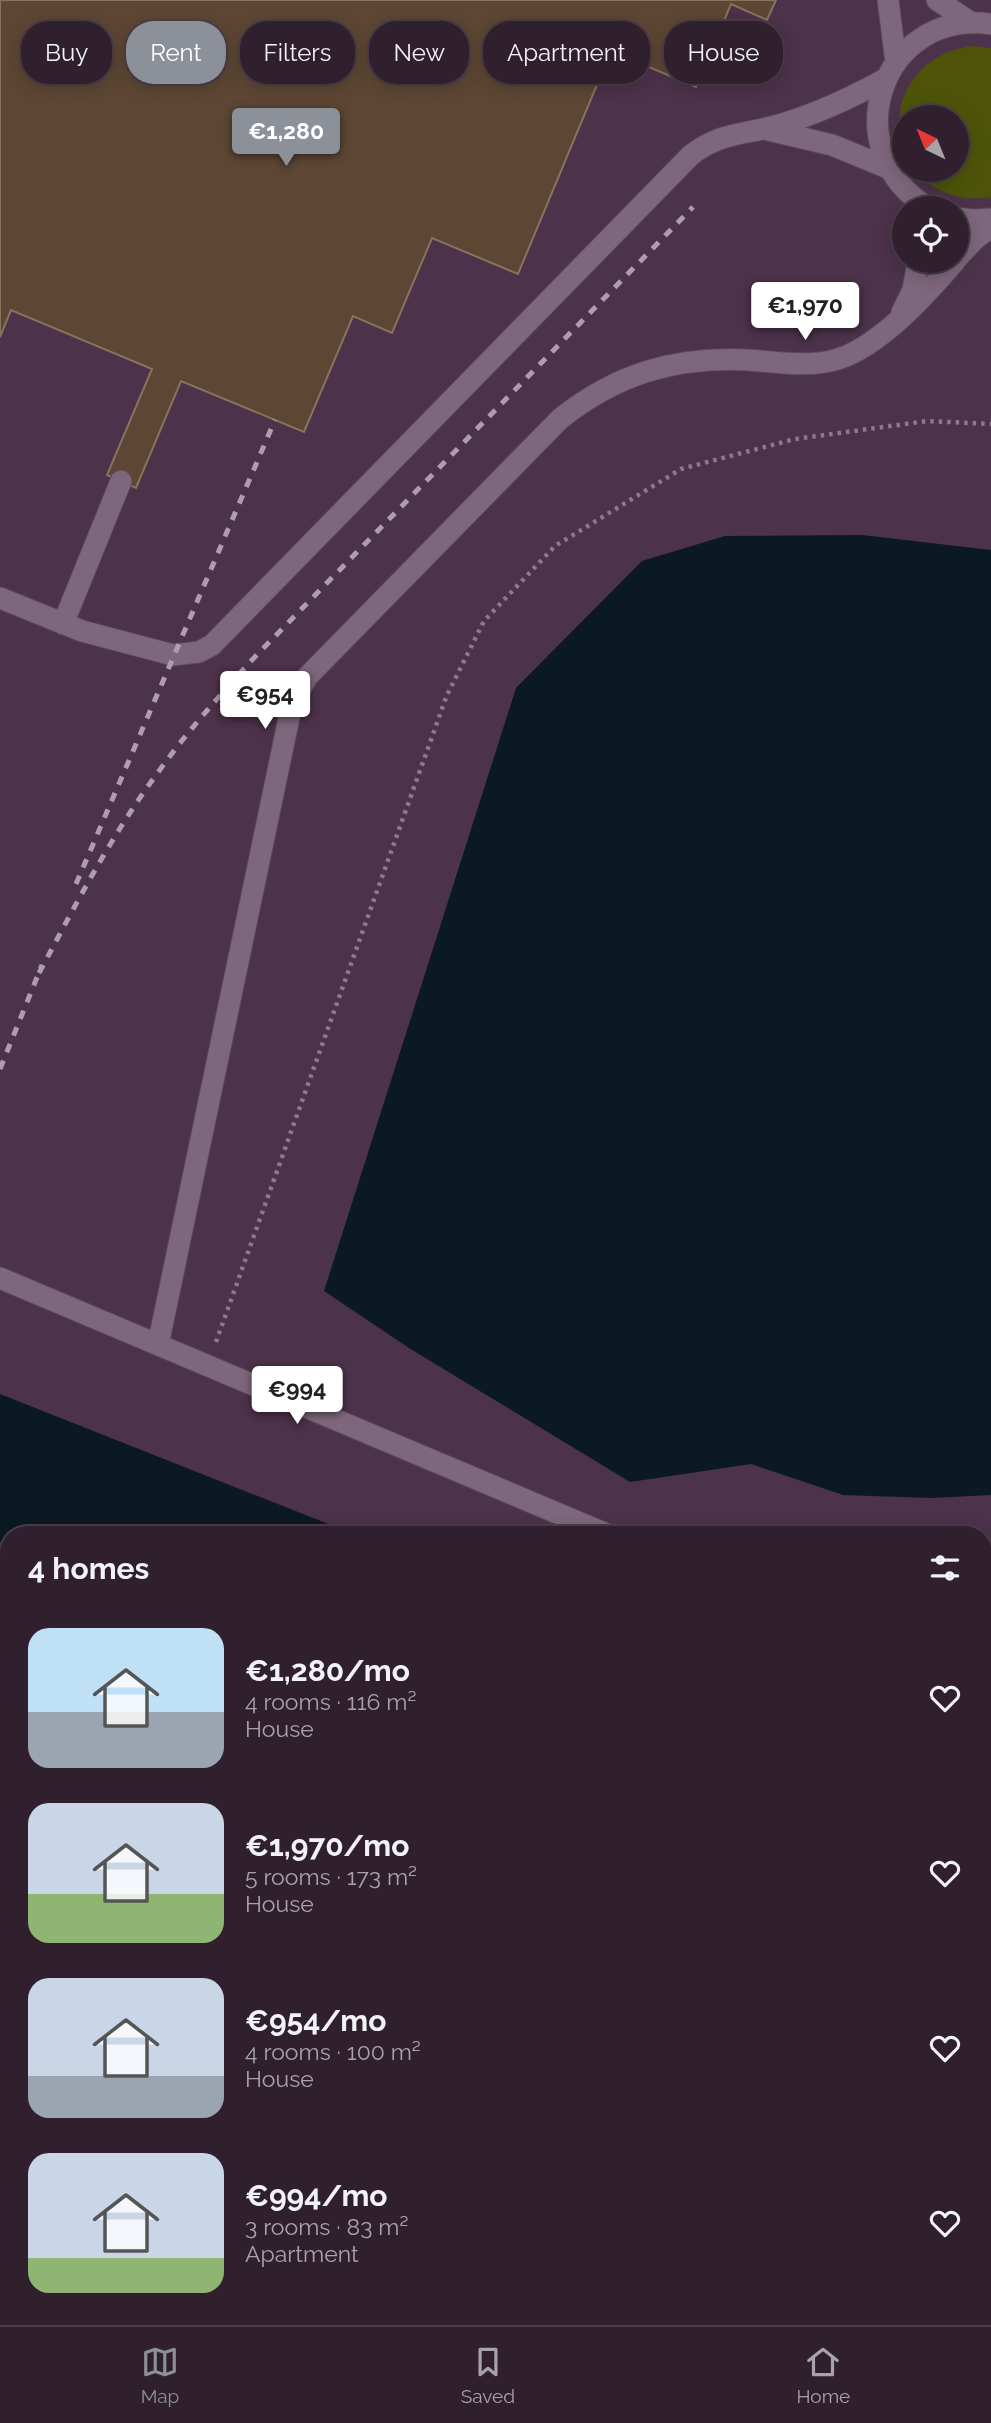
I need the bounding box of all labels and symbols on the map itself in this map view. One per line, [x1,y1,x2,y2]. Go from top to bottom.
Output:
north arrow [892,105,970,182]
pin: €1,280 [229,108,343,168]
pin: €1,970 [748,282,862,342]
pin: €954 [224,672,306,731]
pin: €994 [256,1366,338,1426]

